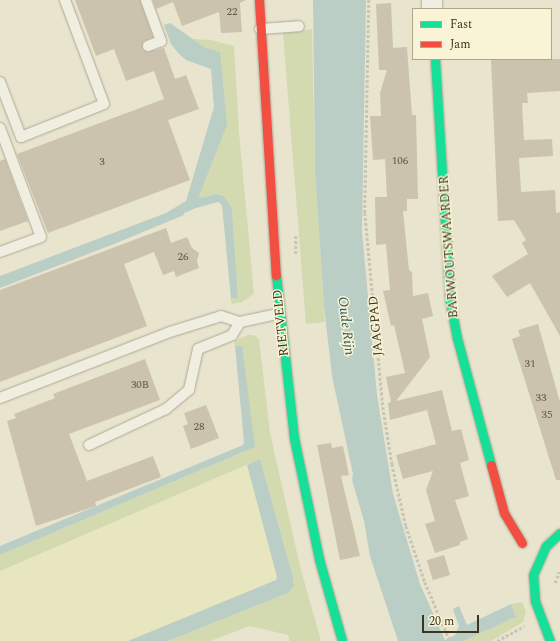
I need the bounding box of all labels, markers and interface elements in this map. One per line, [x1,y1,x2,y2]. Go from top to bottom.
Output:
house number: 22 [227,5,237,19]
legend [412,8,552,60]
text: Fast [450,15,472,34]
text: Jam [450,35,471,54]
house number: 106 [392,154,408,168]
house number: 3 [99,155,105,169]
street label: BARWOUTSWAARDER [436,175,462,319]
house number: 26 [178,250,188,264]
street label: RIETVELD [270,289,292,357]
street label: JAAGPAD [366,295,386,357]
water label: Oude Rijn [334,296,358,356]
house number: 31 [525,357,535,371]
house number: 30B [131,378,149,392]
house number: 33 [536,391,546,405]
house number: 35 [542,408,552,422]
house number: 28 [194,420,204,434]
scale bar [424,607,481,633]
text: 20 m [429,612,454,631]

